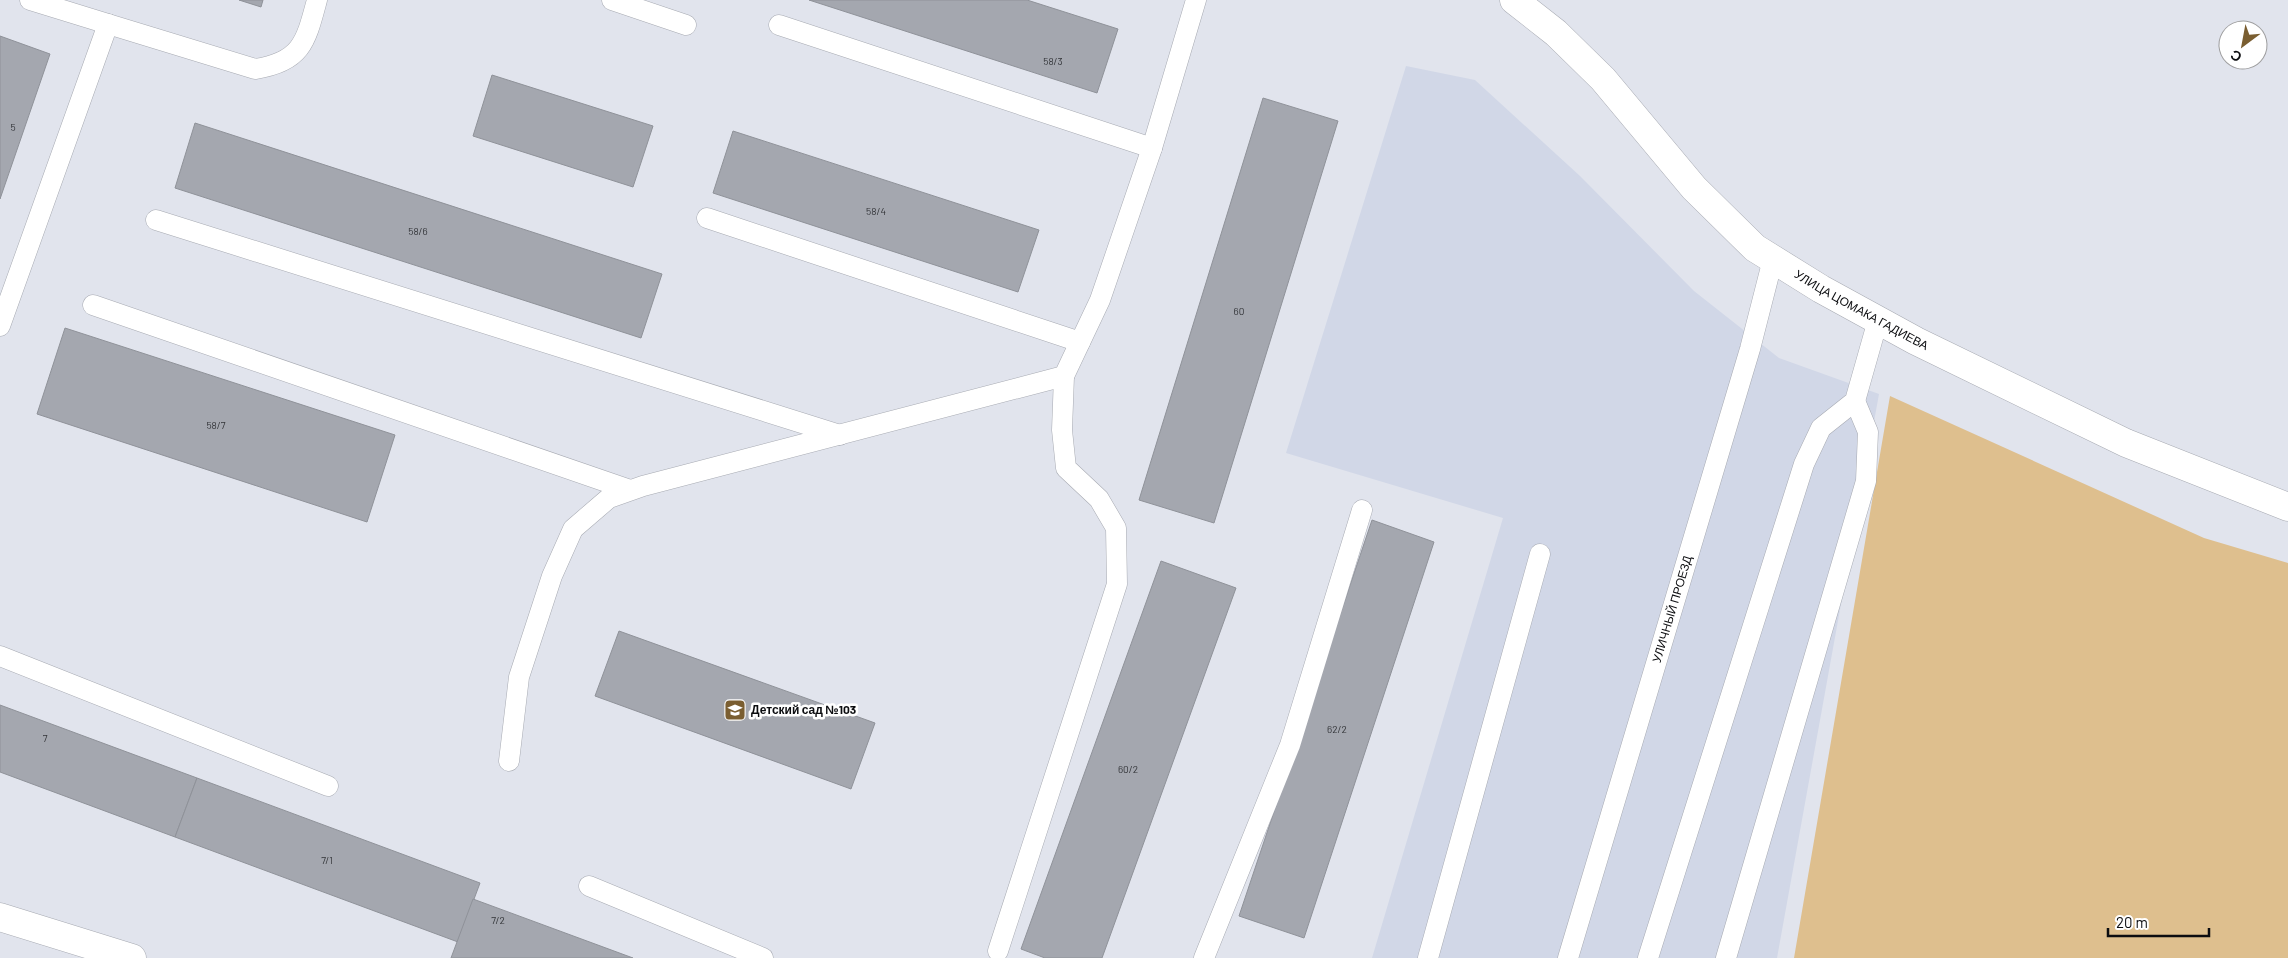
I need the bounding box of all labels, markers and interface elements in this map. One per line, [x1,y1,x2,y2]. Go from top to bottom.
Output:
north arrow [2218,20,2268,70]
text: С [2227,47,2245,66]
house number: 58/3 [1043,55,1063,67]
house number: 5 [10,121,16,133]
house number: 58/4 [866,205,886,217]
house number: 58/6 [408,225,428,237]
street label: УЛИЦА ЦОМАКА ГАДИЕВА [1792,266,1931,352]
house number: 60 [1234,305,1244,317]
house number: 58/7 [206,419,226,431]
street label: УЛИЧНЫЙ ПРОЕЗД [1649,554,1695,664]
school or university icon: Детский сад №103 [723,698,747,722]
place label: Детский сад №103 [751,702,856,717]
house number: 62/2 [1327,723,1347,735]
house number: 7 [43,732,48,744]
house number: 60/2 [1118,763,1138,775]
house number: 7/1 [321,854,333,866]
scale bar [2108,906,2209,938]
text: 20 m [2116,913,2148,931]
house number: 7/2 [491,914,505,926]

